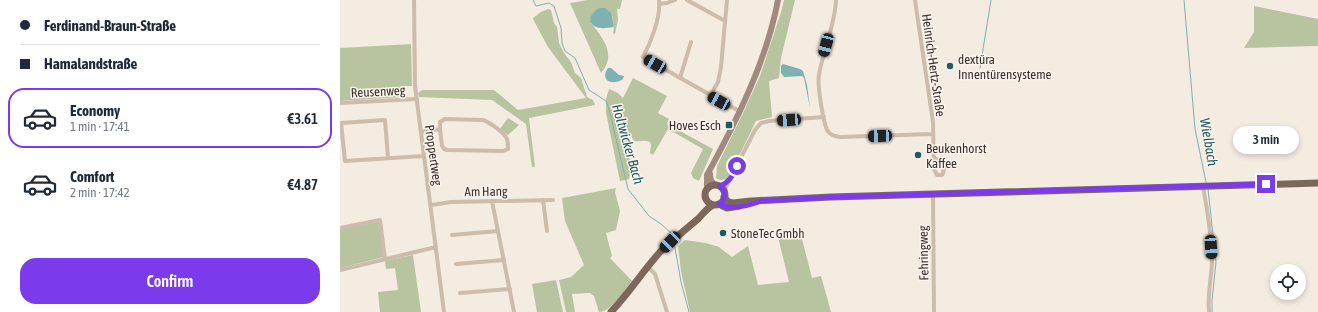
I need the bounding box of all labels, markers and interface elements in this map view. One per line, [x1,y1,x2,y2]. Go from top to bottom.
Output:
street label: Heinrich-Hertz-Straße [919,13,948,118]
text: Ferdinand-Braun-Straße [44,17,176,34]
car [817,32,835,58]
place label: dextüra Innentürensysteme [958,52,1052,82]
car [642,53,668,75]
text: Hamalandstraße [44,55,137,72]
marker: dextüra Innentürensysteme [945,61,955,71]
street label: Reusenweg [350,83,406,100]
car [706,90,732,112]
icon: car [22,100,58,136]
text: Economy [70,102,120,119]
water label: Holtwicker Bach [609,102,647,186]
text: €3.61 [287,110,318,127]
car [777,113,801,127]
water label: Wielbach [1197,117,1221,167]
place label: Hoves Esch [669,118,721,133]
text: 1 min · 17:41 [70,119,130,134]
marker: Hoves Esch [724,120,734,130]
street label: Proppertweg [422,124,445,187]
callout: 3 min [1233,126,1299,154]
car [868,130,892,142]
text: 3 min [1253,132,1279,147]
place label: Beukenhorst Kaffee [926,141,987,171]
marker: Beukenhorst Kaffee [913,150,923,160]
route start [728,157,746,175]
icon: car [22,166,58,202]
text: Comfort [70,168,114,185]
route end [1257,175,1275,193]
text: €4.87 [287,176,318,193]
street label: Am Hang [464,184,508,199]
text: 2 min · 17:42 [70,185,130,200]
street label: Fehringweg [916,225,931,281]
place label: StoneTec Gmbh [731,226,804,241]
marker: StoneTec Gmbh [718,228,728,238]
car [657,229,683,255]
car [1204,235,1218,259]
button: Confirm [20,258,320,304]
map controls [1270,264,1306,300]
button: locate [1270,264,1306,300]

